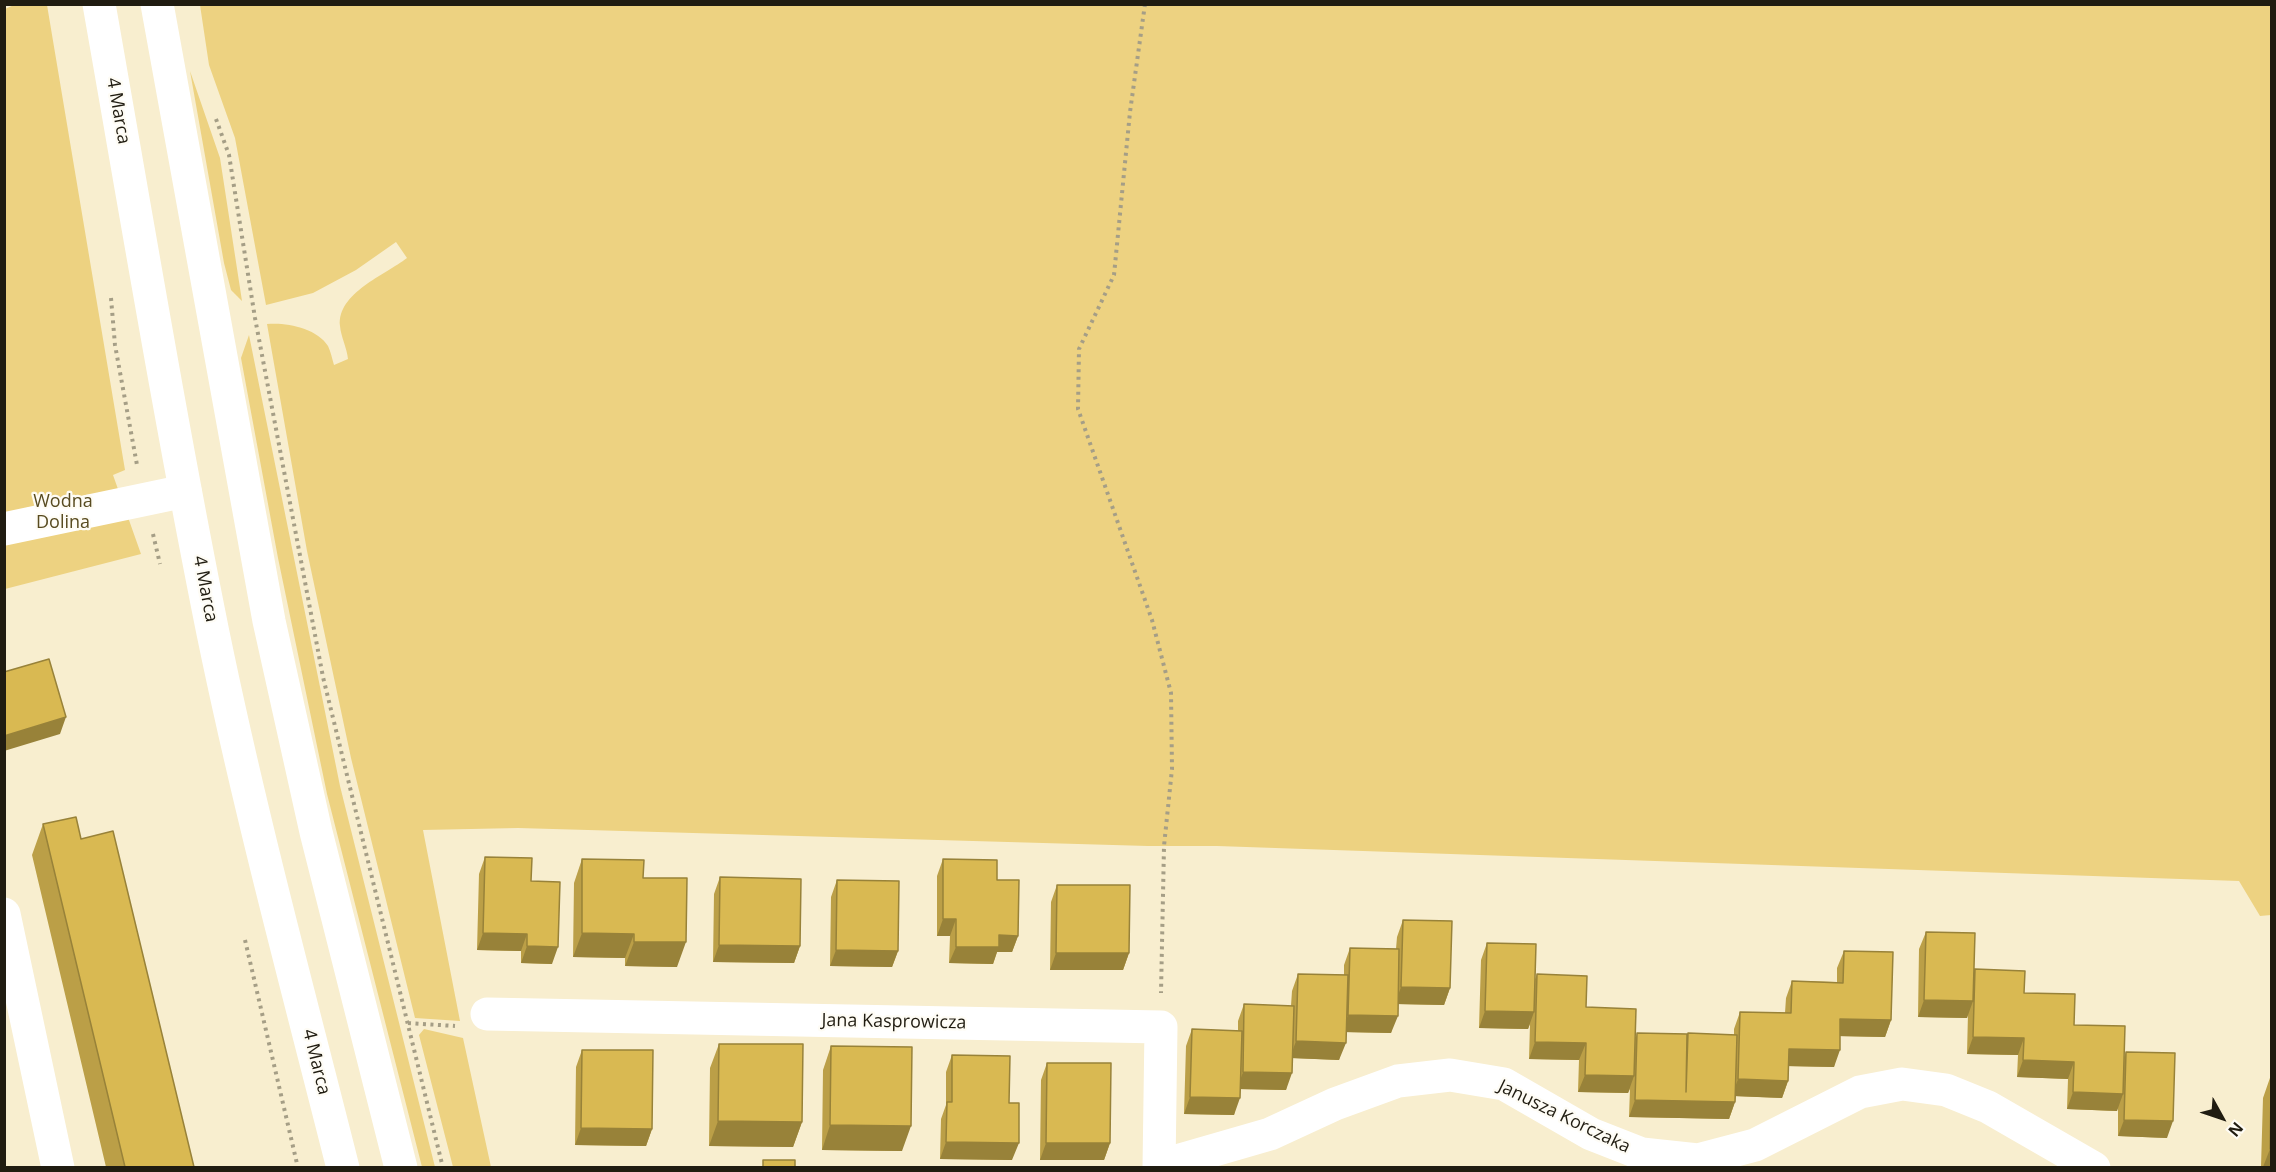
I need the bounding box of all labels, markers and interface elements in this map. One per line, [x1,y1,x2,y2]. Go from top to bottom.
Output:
street label: 4 Marca [102,76,134,146]
park label: Wodna Dolina [33,491,93,534]
street label: 4 Marca [188,554,222,624]
street label: Jana Kasprowicza [821,1010,967,1034]
street label: 4 Marca [297,1027,335,1097]
street label: Janusza Korczaka [1494,1076,1634,1158]
north arrow [2192,1088,2252,1148]
text: N [2223,1118,2248,1142]

